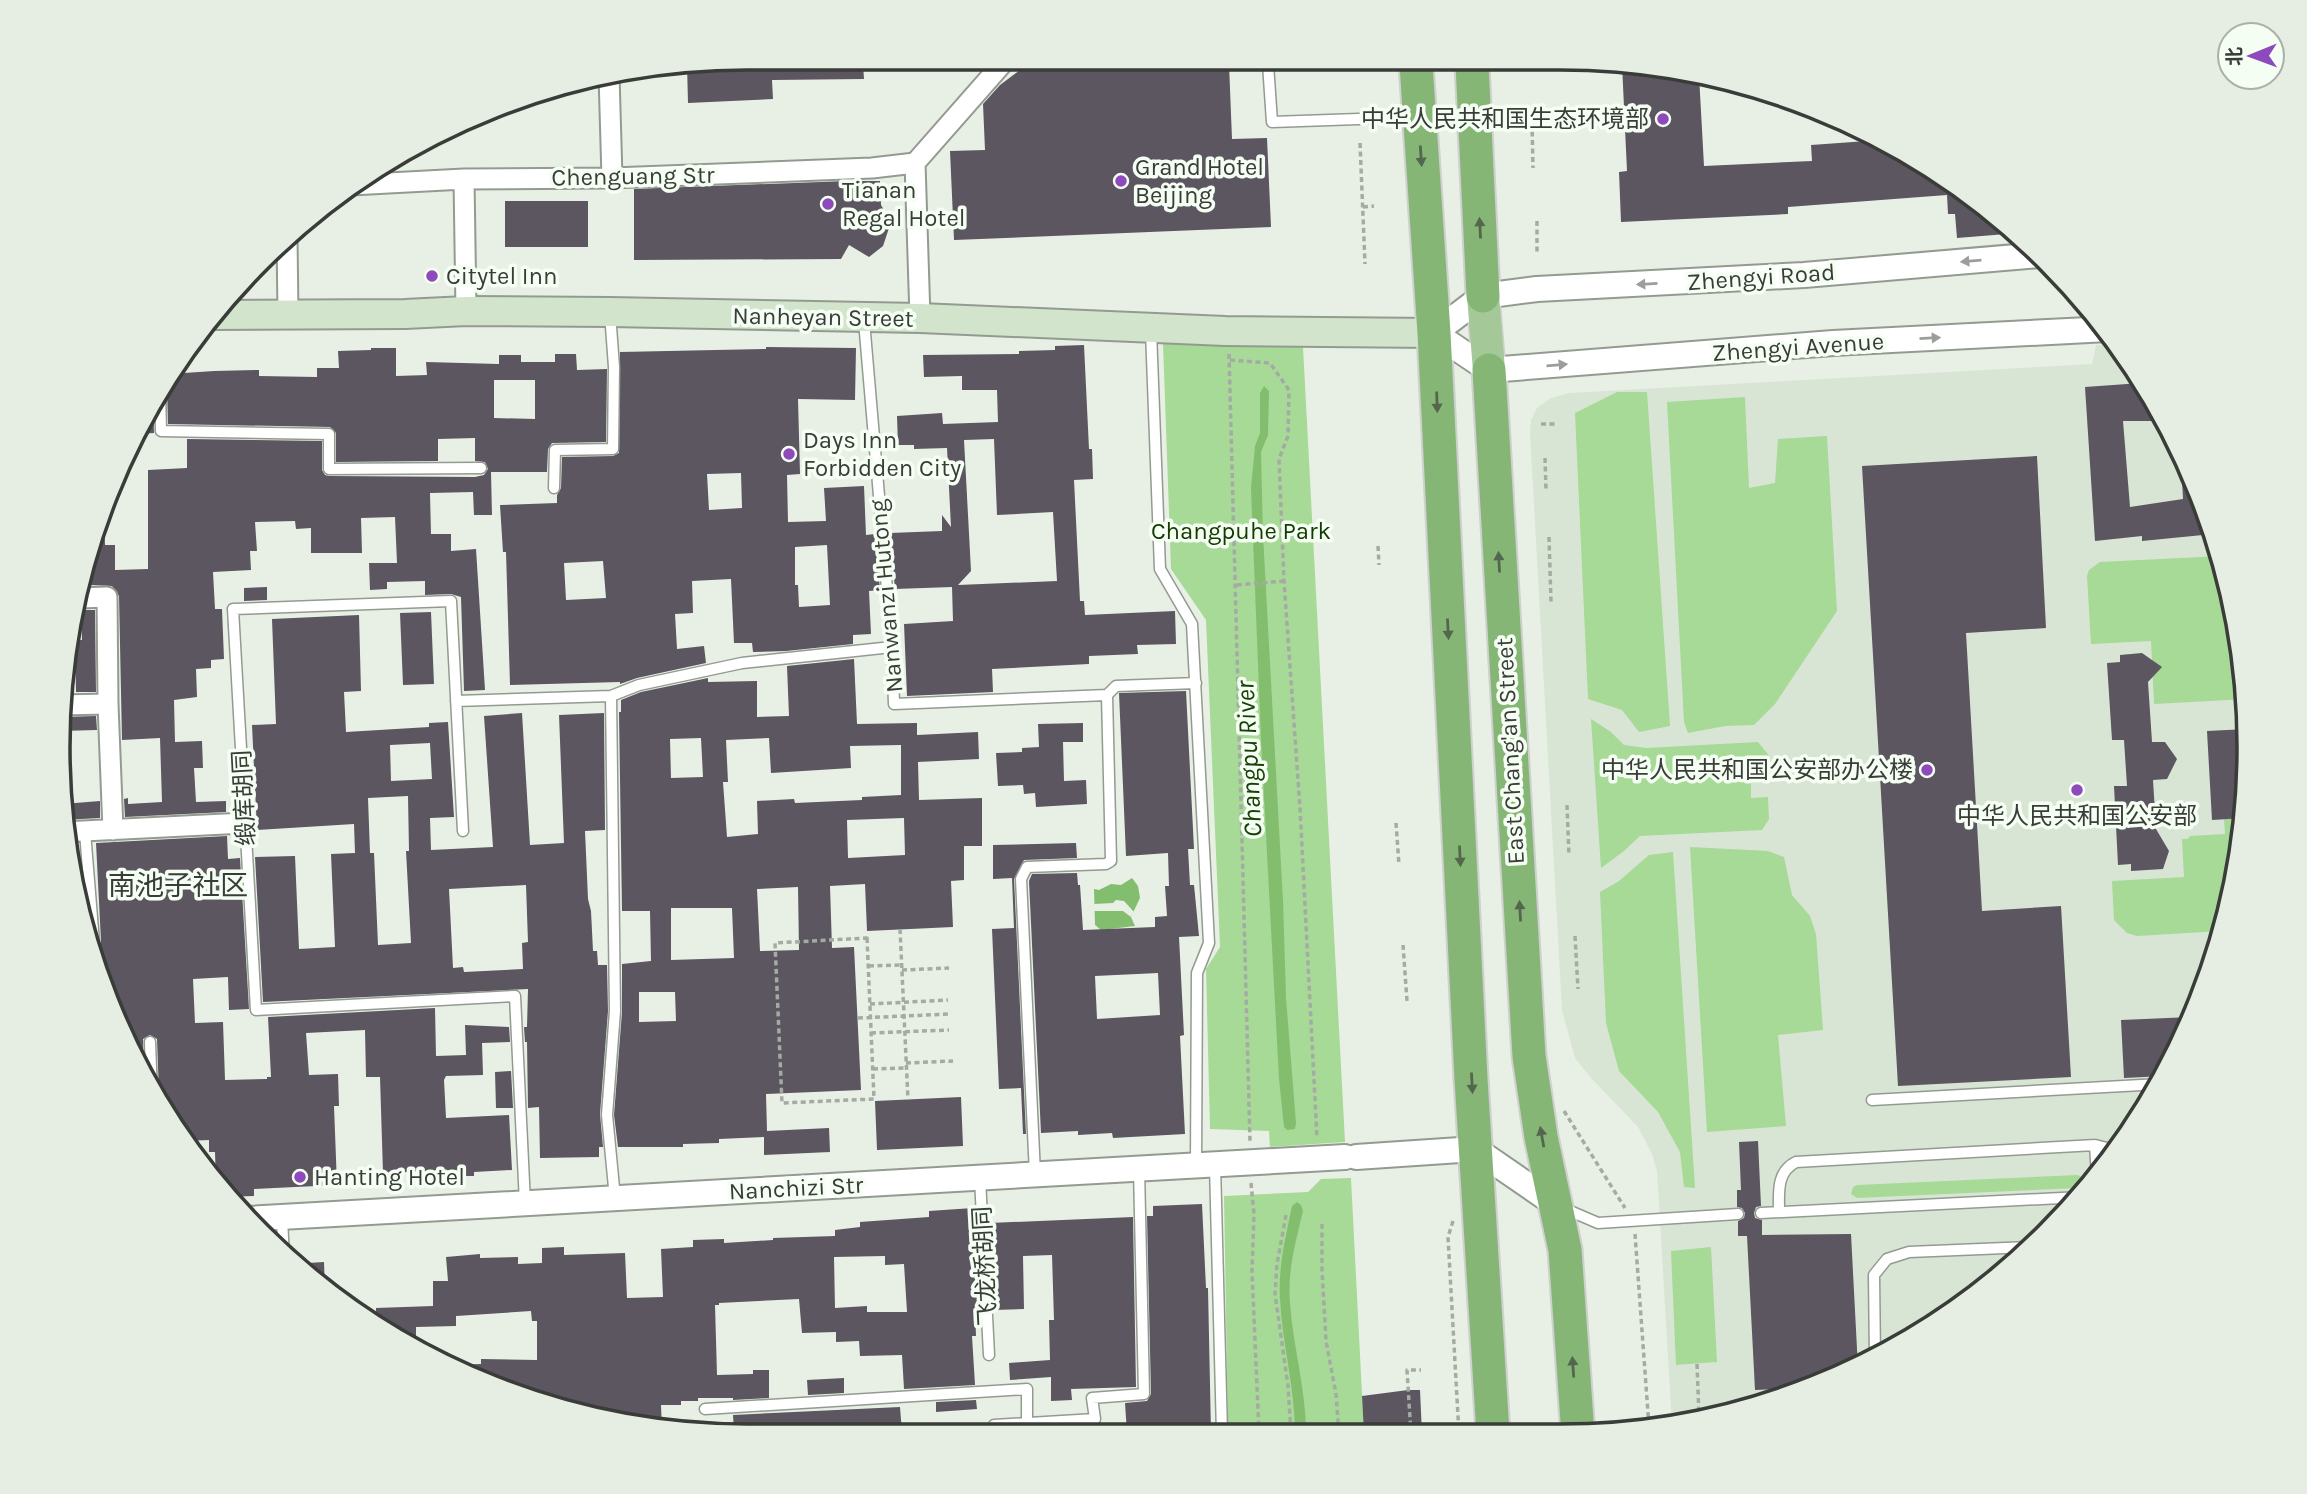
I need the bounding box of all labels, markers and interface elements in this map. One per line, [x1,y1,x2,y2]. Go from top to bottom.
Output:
north arrow [2216,21,2286,91]
text: 北 [2224,47,2246,66]
place label: 中华人民共和国生态环境部 [1361,105,1649,133]
marker: 中华人民共和国生态环境部 [1655,111,1671,127]
one-way arrow [1416,146,1427,168]
place label: Grand Hotel Beijing [1135,153,1264,209]
street label: Chenguang Str [551,161,715,191]
marker: Grand Hotel Beijing [1113,173,1129,189]
place label: Tianan Regal Hotel [842,176,965,232]
marker: Tianan Regal Hotel [820,196,836,212]
one-way arrow [1474,216,1485,238]
one-way arrow [1960,256,1982,267]
street label: Zhengyi Road [1686,258,1836,296]
place label: Citytel Inn [446,262,558,290]
marker: Citytel Inn [424,268,440,284]
one-way arrow [1635,279,1657,290]
street label: Nanheyan Street [732,301,914,333]
street label: Zhengyi Avenue [1711,327,1885,367]
one-way arrow [1920,332,1942,343]
one-way arrow [1546,359,1568,370]
one-way arrow [1431,391,1442,413]
place label: Days Inn Forbidden City [803,426,961,482]
marker: Days Inn Forbidden City [781,446,797,462]
street label: Nanwanzi Hutong [864,498,908,694]
park label: Changpuhe Park [1151,517,1331,545]
one-way arrow [1493,551,1504,573]
one-way arrow [1443,618,1454,640]
street label: East Chang'an Street [1490,637,1530,865]
water label: Changpu River [1229,679,1269,838]
street label: 缎库胡同 [228,749,260,847]
place label: 中华人民共和国公安部办公楼 [1601,756,1913,784]
marker: 中华人民共和国公安部办公楼 [1919,762,1935,778]
marker: 中华人民共和国公安部 [2069,782,2085,798]
place label: 中华人民共和国公安部 [1957,802,2197,830]
one-way arrow [1455,845,1466,867]
district label: 南池子社区 [108,869,248,902]
one-way arrow [1514,900,1525,922]
one-way arrow [1466,1072,1477,1094]
one-way arrow [1536,1126,1547,1148]
place label: Hanting Hotel [314,1163,465,1191]
marker: Hanting Hotel [292,1169,308,1185]
street label: Nanchizi Str [728,1170,864,1206]
street label: 飞龙桥胡同 [968,1205,1002,1327]
one-way arrow [1567,1355,1578,1377]

